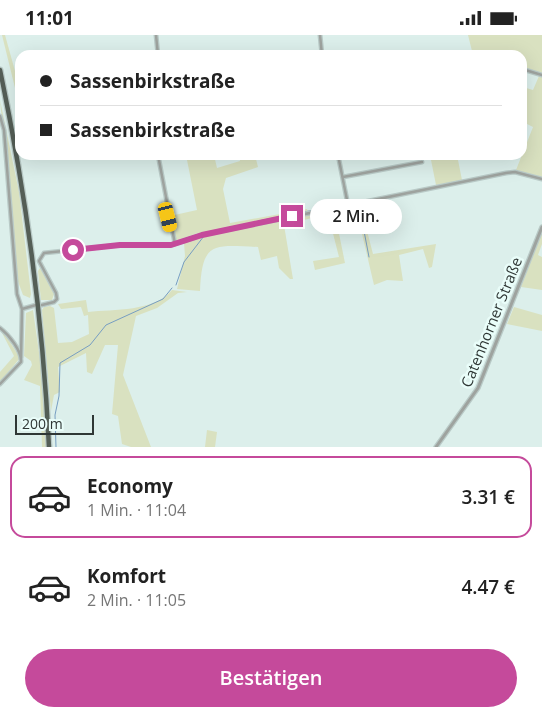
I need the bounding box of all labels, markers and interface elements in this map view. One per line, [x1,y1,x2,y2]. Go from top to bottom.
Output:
text: 11:01 [25,5,74,31]
text: Sassenbirkstraße [70,68,235,94]
text: Sassenbirkstraße [70,117,235,143]
callout: 2 Min. [310,199,402,233]
car [157,201,178,233]
route end [281,205,303,227]
text: 2 Min. [332,205,380,227]
route start [62,239,84,261]
street label: Catenhorner Straße [456,254,526,390]
scale bar [15,412,94,435]
text: 200 m [22,414,63,433]
text: Economy [87,473,173,499]
icon: car [27,475,72,520]
text: 3.31 € [461,484,515,510]
text: 1 Min. · 11:04 [87,499,186,521]
text: Komfort [87,563,166,589]
icon: car [27,565,72,610]
text: 4.47 € [461,574,515,600]
text: 2 Min. · 11:05 [87,589,186,611]
button: Bestätigen [25,649,517,707]

